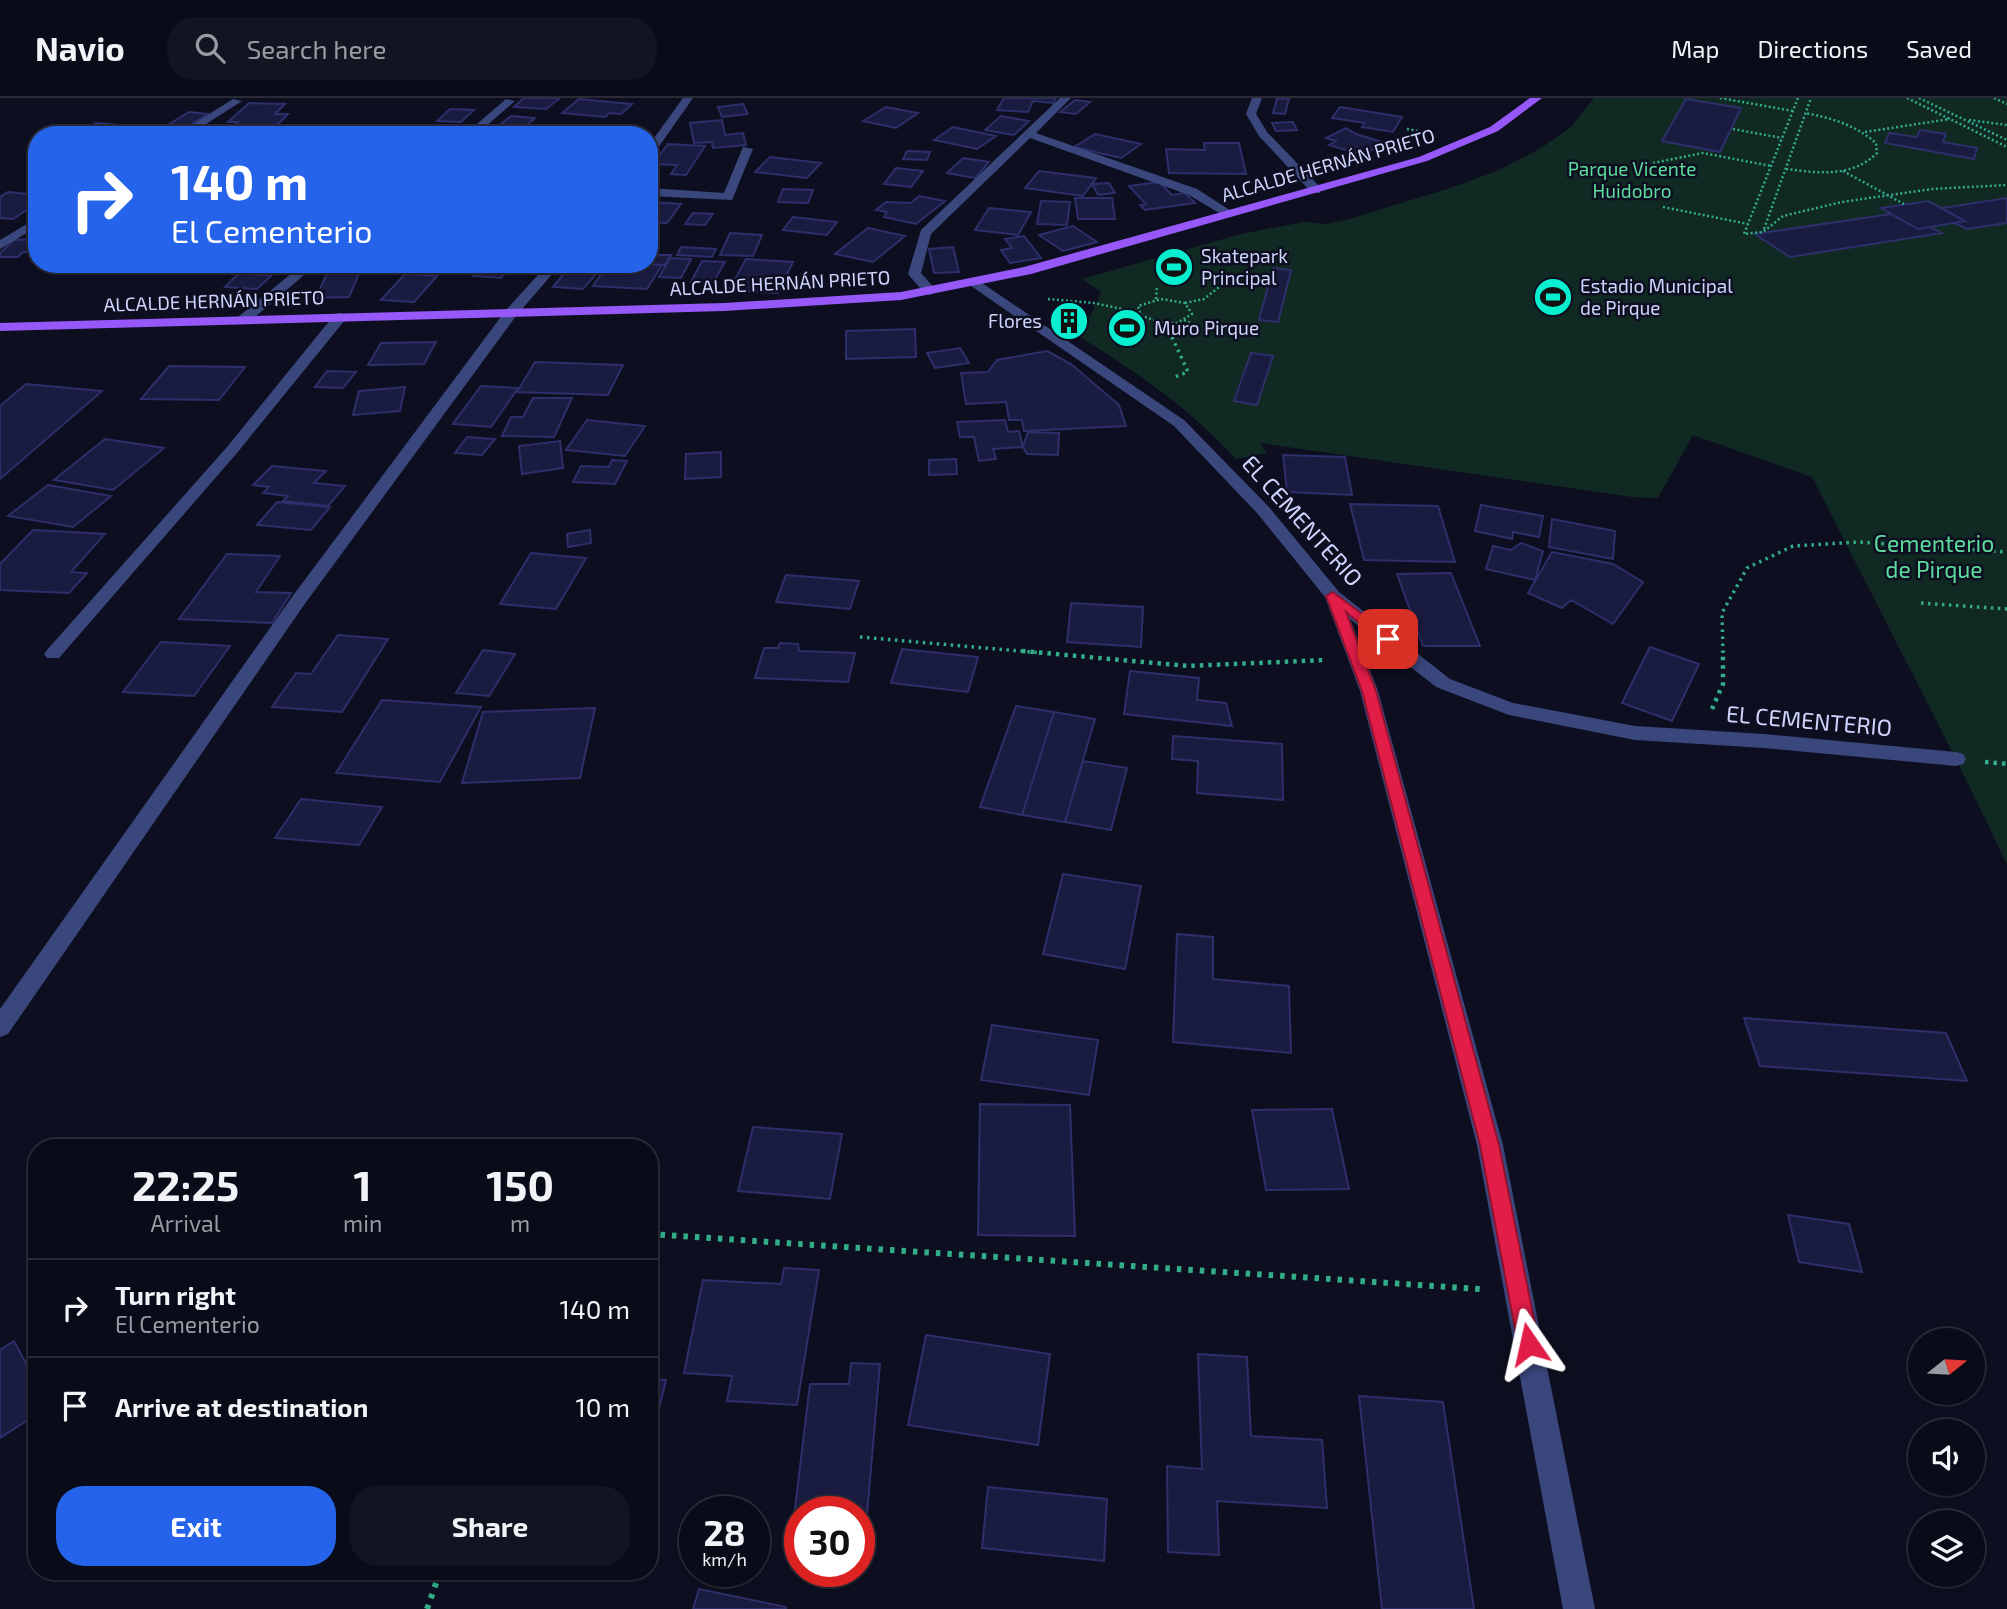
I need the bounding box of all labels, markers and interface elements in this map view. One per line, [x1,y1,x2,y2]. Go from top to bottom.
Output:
search box [167,17,657,80]
text: Navio [35,28,125,68]
icon: search [191,29,229,67]
text: Search here [247,33,386,64]
text: Map [1671,34,1719,63]
text: Directions [1757,34,1868,63]
text: Saved [1906,34,1972,63]
street label: ALCALDE HERNÁN PRIETO [1218,123,1437,206]
text: 140 m [171,151,308,210]
icon: right [56,154,147,245]
park label: Parque Vicente Huidobro [1568,157,1696,202]
text: El Cementerio [171,211,372,249]
place label: Skatepark Principal [1201,244,1288,289]
sports icon: Skatepark Principal [1153,246,1195,288]
street label: ALCALDE HERNÁN PRIETO [669,265,891,300]
place label: Estadio Municipal de Pirque [1580,274,1733,319]
sports icon: Estadio Municipal de Pirque [1532,276,1574,318]
street label: ALCALDE HERNÁN PRIETO [103,285,325,316]
building icon: Flores [1048,300,1090,342]
sports icon: Muro Pirque [1106,307,1148,349]
place label: Flores [988,309,1042,332]
place label: Muro Pirque [1154,316,1259,339]
street label: EL CEMENTERIO [1237,449,1369,592]
park label: Cementerio de Pirque [1874,529,1994,583]
pin [1358,609,1418,669]
icon: arrive [1369,620,1407,658]
street label: EL CEMENTERIO [1725,699,1893,741]
text: 22:25 [132,1159,239,1209]
text: 1 [354,1159,372,1209]
text: 150 [486,1159,554,1209]
text: Arrival [151,1209,221,1237]
text: min [343,1209,382,1237]
text: m [510,1209,530,1237]
text: Turn right [115,1279,236,1310]
icon: right [56,1289,94,1327]
text: 140 m [559,1293,630,1324]
position arrow [1492,1307,1566,1381]
text: El Cementerio [115,1310,260,1338]
north arrow [1908,1328,1984,1405]
map controls [1908,1328,1985,1587]
icon: arrive [56,1387,94,1425]
text: Arrive at destination [115,1391,368,1422]
text: 10 m [575,1391,630,1422]
button: sound [1908,1419,1985,1496]
button: Exit [56,1486,336,1566]
button: Share [350,1486,630,1566]
speed limit sign: 30 [784,1496,875,1587]
button: layers [1908,1510,1985,1587]
text: 28 [703,1511,746,1553]
text: km/h [702,1548,747,1570]

